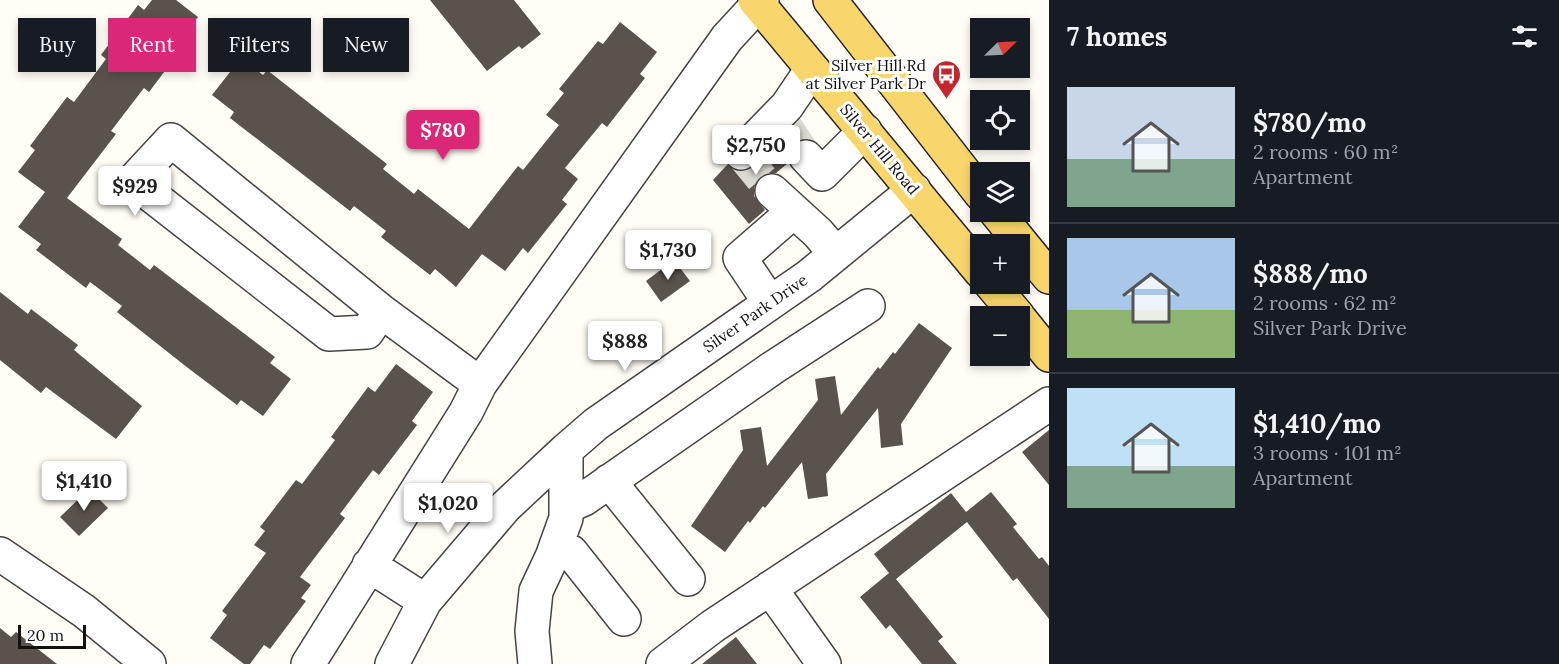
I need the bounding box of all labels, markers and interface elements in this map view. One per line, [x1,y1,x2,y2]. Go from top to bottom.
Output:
chip: Buy [18,18,96,72]
chip: Rent [108,18,196,72]
chip: Filters [208,18,311,72]
chip: New [323,18,409,72]
north arrow [970,18,1030,78]
map controls [970,18,1030,366]
text: 7 homes [1067,20,1167,53]
icon: filters [1508,20,1541,53]
place label: Silver Hill Rd at Silver Park Dr [806,55,926,93]
bus stop icon: Silver Hill Rd at Silver Park Dr [931,58,963,100]
button: locate [970,90,1030,150]
street label: Silver Hill Road [836,99,924,199]
text: $780/mo [1253,106,1366,139]
pin: $780 [407,110,479,161]
icon: home [1115,111,1187,183]
text: $780 [420,117,466,142]
pin: $2,750 [707,125,805,176]
text: $2,750 [726,132,786,157]
text: 2 rooms · 60 m² [1253,139,1398,164]
button: layers [970,162,1030,222]
text: Apartment [1253,164,1353,189]
pin: $929 [99,166,171,217]
text: $929 [112,173,158,198]
pin: $1,730 [619,230,717,281]
button: + [970,234,1030,294]
text: $1,730 [639,237,697,262]
text: $888/mo [1253,257,1368,290]
icon: home [1115,262,1187,334]
street label: Silver Park Drive [699,269,811,356]
text: 2 rooms · 62 m² [1253,290,1397,315]
button: − [970,306,1030,366]
text: Silver Park Drive [1253,315,1407,340]
pin: $888 [589,321,661,372]
text: $888 [602,328,648,353]
text: $1,410/mo [1253,407,1381,440]
icon: home [1115,412,1187,484]
text: 3 rooms · 101 m² [1253,440,1402,465]
pin: $1,410 [35,461,133,512]
text: Apartment [1253,465,1353,490]
text: $1,410 [56,468,112,493]
pin: $1,020 [399,483,497,534]
text: $1,020 [418,490,478,515]
scale bar [18,622,86,650]
text: 20 m [27,625,64,645]

